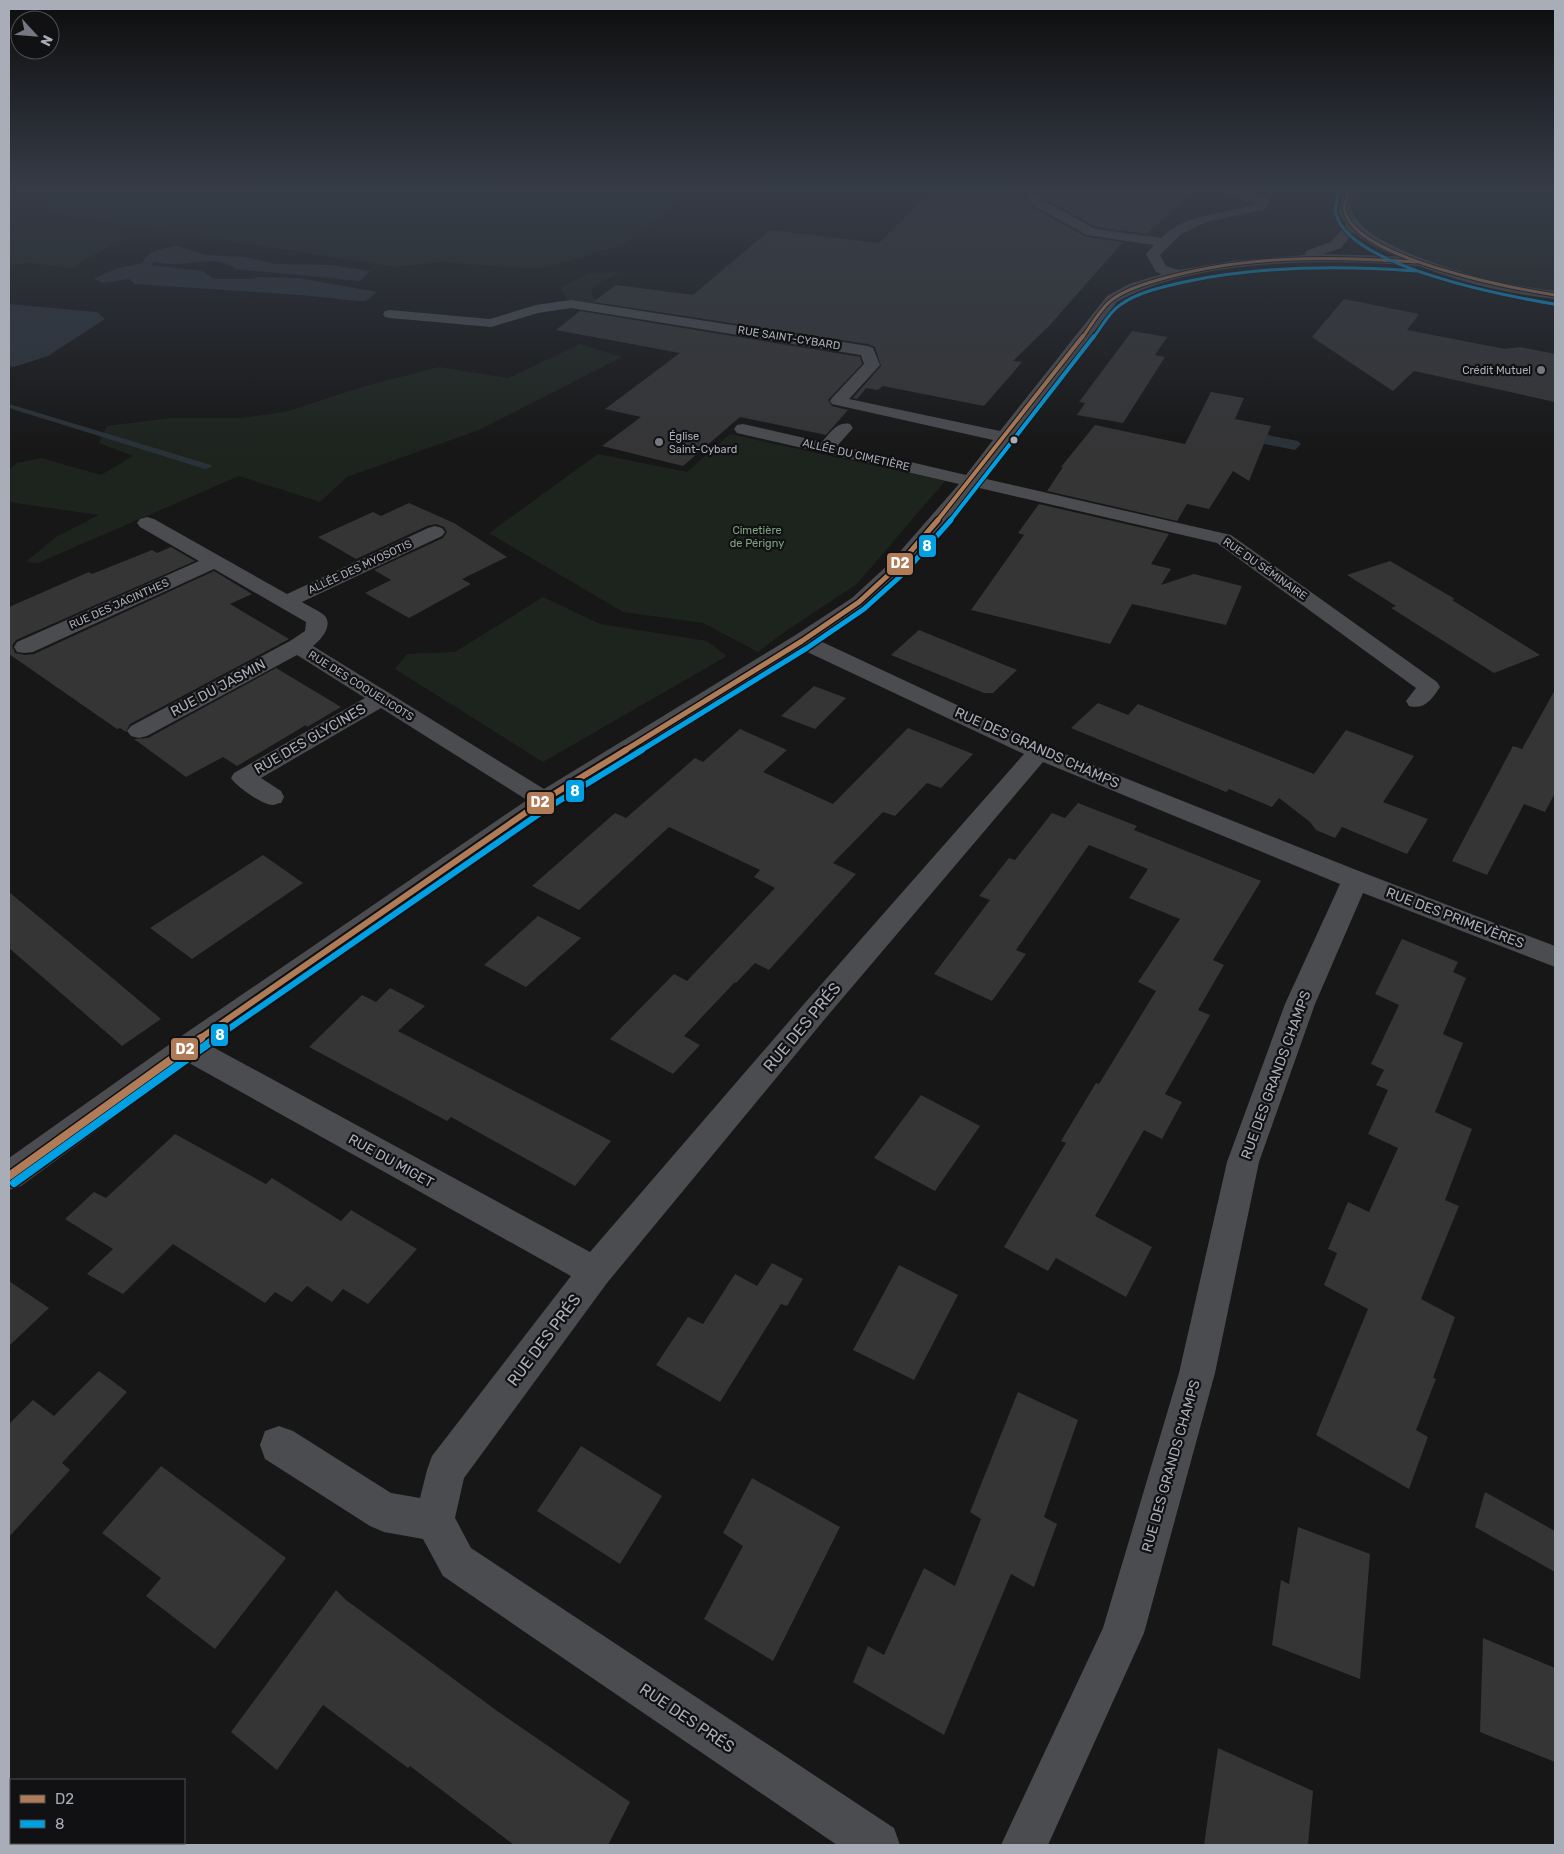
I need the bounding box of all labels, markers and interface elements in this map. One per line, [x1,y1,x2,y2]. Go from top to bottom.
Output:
north arrow [10,10,60,60]
text: N [36,32,56,49]
street label: RUE SAINT-CYBARD [737,323,841,353]
place label: Crédit Mutuel [1462,364,1531,377]
marker: Crédit Mutuel [1535,364,1547,376]
place label: Église Saint-Cybard [669,430,737,456]
unlabelled marker [1009,435,1019,445]
marker: Église Saint-Cybard [653,436,665,448]
street label: ALLÉE DU CIMETIÈRE [801,436,911,474]
park label: Cimetière de Périgny [730,524,784,550]
line badge: 8 [918,534,937,558]
street label: RUE DU SÉMINAIRE [1221,535,1310,603]
street label: ALLÉE DES MYOSOTIS [306,537,414,597]
text: 8 [922,538,932,555]
line badge: D2 [886,552,914,576]
text: D2 [890,555,910,572]
street label: RUE DES JACINTHES [67,576,171,632]
street label: RUE DES COQUELICOTS [306,648,416,724]
street label: RUE DU JASMIN [168,656,268,720]
street label: RUE DES GLYCINES [251,700,369,778]
street label: RUE DES GRANDS CHAMPS [952,704,1122,792]
line badge: 8 [565,779,585,803]
text: 8 [570,783,580,800]
line badge: D2 [526,791,555,815]
text: D2 [530,794,550,811]
street label: RUE DES PRIMEVÈRES [1383,883,1527,952]
street label: RUE DES PRÉS [759,979,845,1075]
street label: RUE DES GRANDS CHAMPS [1238,988,1315,1162]
line badge: 8 [210,1023,229,1047]
text: 8 [215,1027,225,1044]
line badge: D2 [170,1037,199,1061]
text: D2 [175,1041,195,1058]
street label: RUE DU MIGET [345,1131,437,1191]
street label: RUE DES PRÉS [503,1290,585,1390]
street label: RUE DES GRANDS CHAMPS [1138,1378,1204,1554]
street label: RUE DES PRÉS [636,1679,738,1757]
legend [10,1779,185,1844]
text: D2 [55,1790,74,1808]
text: 8 [55,1815,65,1833]

